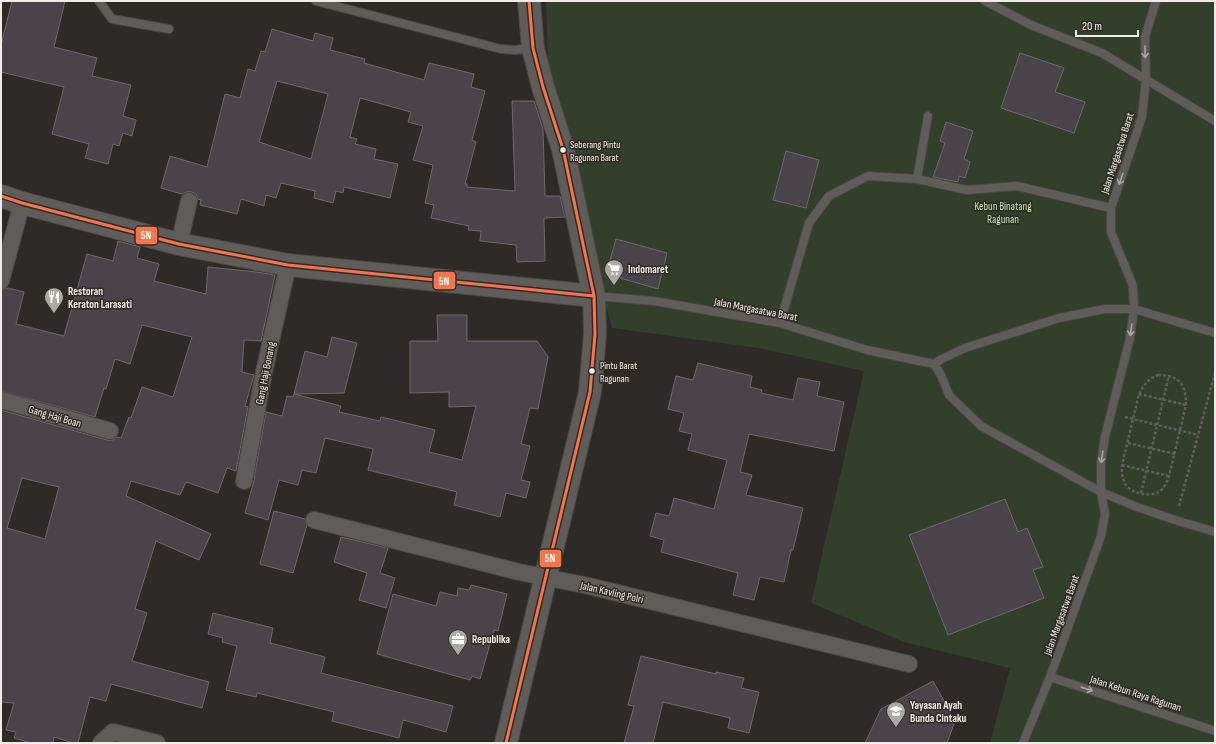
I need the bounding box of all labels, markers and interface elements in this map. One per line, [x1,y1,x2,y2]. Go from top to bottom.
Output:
scale bar [1076,12,1138,38]
text: 20 m [1082,19,1102,34]
one-way arrow [1141,45,1149,58]
street label: Jalan Margasatwa Barat [1098,110,1137,196]
place label: Seberang Pintu Ragunan Barat [570,139,621,164]
marker: Seberang Pintu Ragunan Barat [558,145,568,155]
one-way arrow [1116,172,1124,184]
park label: Kebun Binatang Ragunan [974,200,1032,226]
line badge: 5N [135,226,158,245]
text: 5N [141,229,151,242]
supermarket icon: Indomaret [603,258,625,286]
place label: Indomaret [628,263,669,276]
line badge: 5N [433,271,456,290]
text: 5N [439,275,449,288]
place label: Restoran Keraton Larasati [68,285,132,311]
restaurant icon: Restoran Keraton Larasati [43,286,65,314]
street label: Jalan Margasatwa Barat [712,295,799,324]
one-way arrow [1127,324,1135,337]
street label: Gang Haji Bonang [253,340,278,406]
place label: Pintu Barat Ragunan [600,360,637,385]
marker: Pintu Barat Ragunan [587,366,597,376]
street label: Gang Haji Boan [27,403,83,430]
one-way arrow [1098,450,1106,463]
line badge: 5N [539,549,562,568]
text: 5N [545,552,555,565]
street label: Jalan Margasatwa Barat [1041,573,1082,658]
street label: Jalan Kavling Polri [578,579,645,606]
office icon: Republika [447,628,469,656]
place label: Republika [472,633,511,646]
street label: Jalan Kebun Raya Ragunan [1088,672,1183,714]
one-way arrow [1080,686,1093,693]
place label: Yayasan Ayah Bunda Cintaku [910,699,967,725]
school or university icon: Yayasan Ayah Bunda Cintaku [885,700,907,728]

